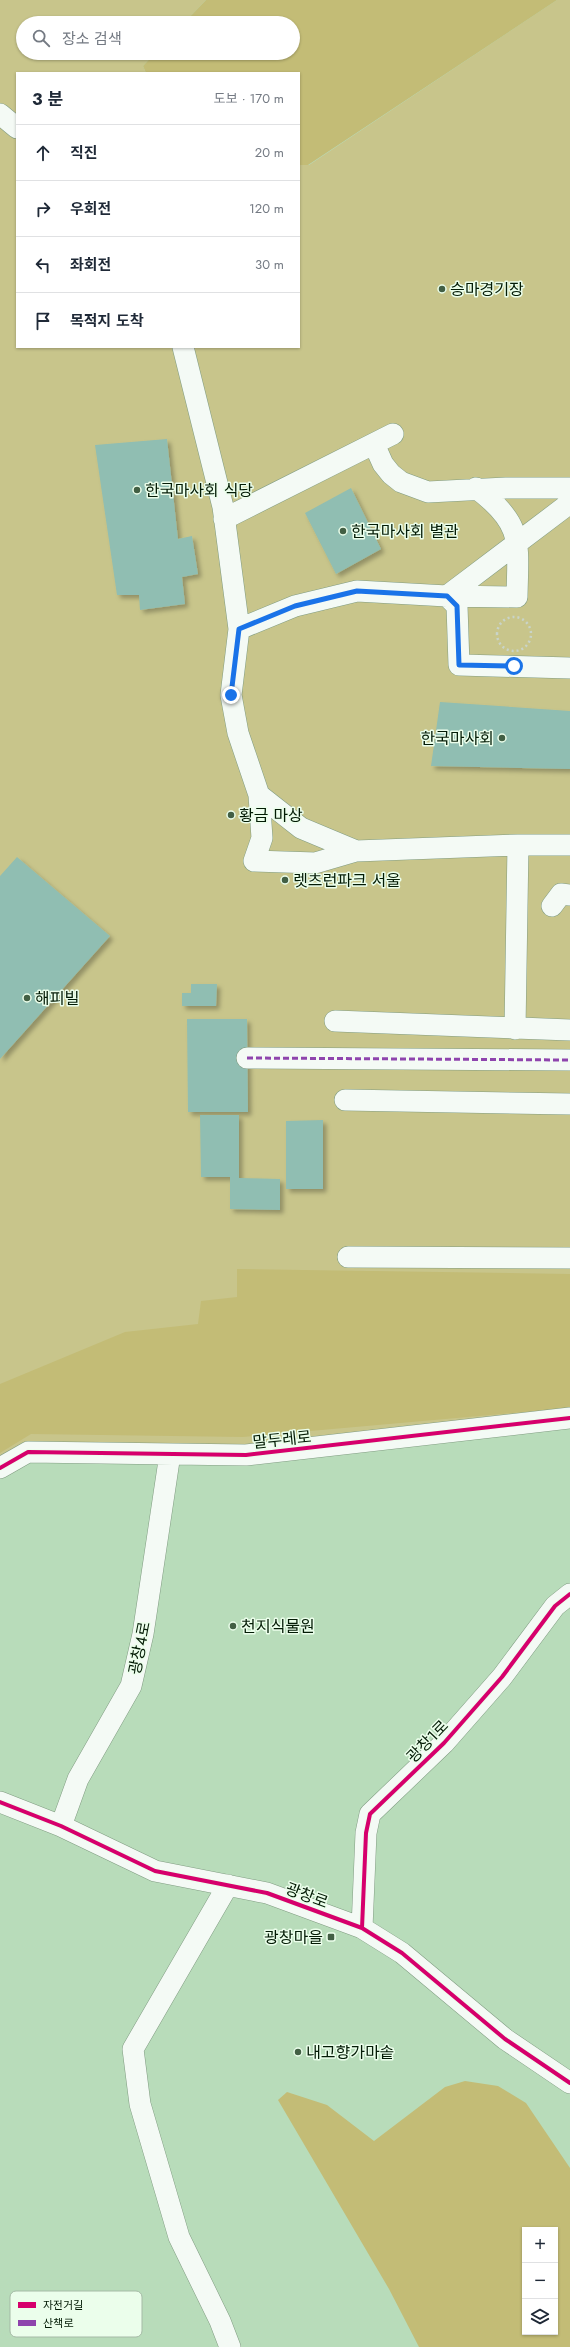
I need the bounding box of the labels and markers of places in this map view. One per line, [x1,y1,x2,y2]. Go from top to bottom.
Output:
place label: 승마경기장 [450,278,524,301]
marker: 승마경기장 [437,284,447,294]
place label: 한국마사회 식당 [145,479,253,502]
marker: 한국마사회 식당 [132,485,142,495]
place label: 한국마사회 별관 [351,520,459,543]
marker: 한국마사회 별관 [338,526,348,536]
place label: 한국마사회 [420,727,494,750]
marker: 한국마사회 [497,733,507,743]
place label: 황금 마상 [239,804,303,827]
marker: 황금 마상 [226,810,236,820]
place label: 렛츠런파크 서울 [293,869,401,892]
marker: 렛츠런파크 서울 [280,875,290,885]
place label: 해피빌 [35,987,79,1010]
marker: 해피빌 [22,993,32,1003]
place label: 천지식물원 [241,1615,315,1638]
marker: 천지식물원 [228,1621,238,1631]
place label: 광창마을 [264,1926,323,1949]
marker: 광창마을 [326,1932,336,1942]
place label: 내고향가마솥 [306,2041,394,2064]
marker: 내고향가마솥 [293,2047,303,2057]

